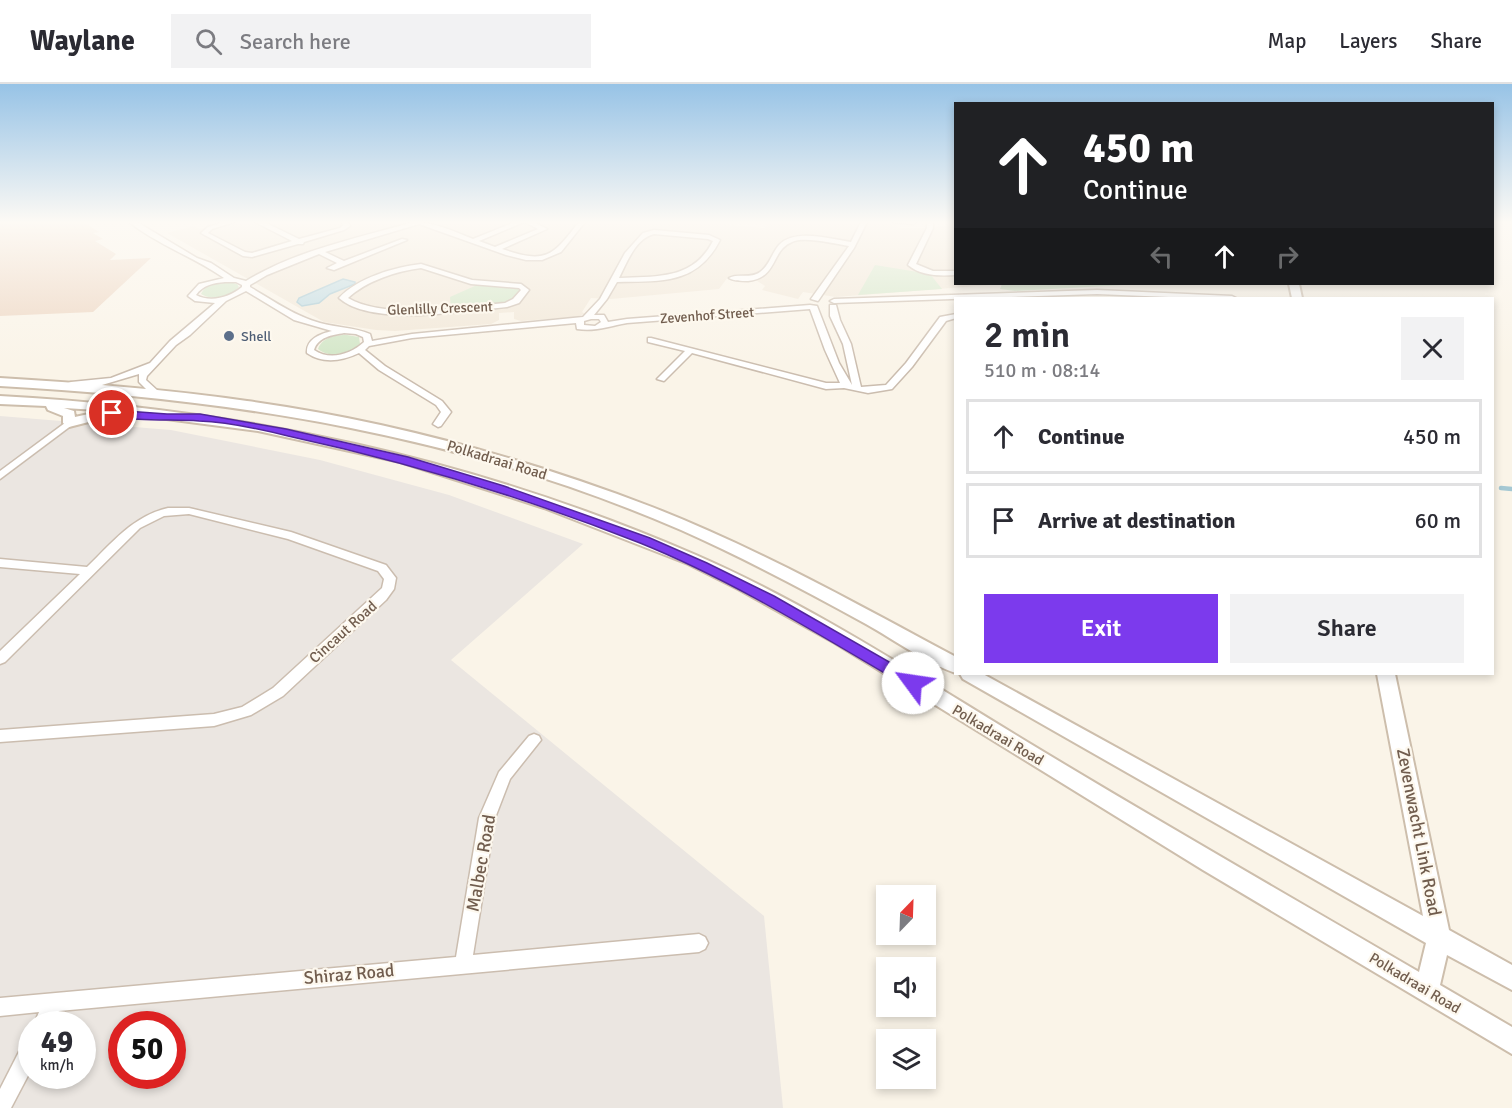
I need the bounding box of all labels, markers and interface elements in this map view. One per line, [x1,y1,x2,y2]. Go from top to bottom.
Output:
search box [171,14,591,68]
text: Waylane [30,24,135,58]
icon: search [192,25,225,58]
text: Search here [240,28,351,55]
text: Map [1268,28,1306,54]
text: Layers [1339,28,1397,54]
text: Share [1430,28,1482,54]
text: 450 m [1083,123,1194,174]
icon: ahead [984,126,1062,204]
text: Continue [1083,174,1188,207]
icon: left [1145,240,1178,273]
icon: ahead [1208,240,1241,273]
icon: right [1271,240,1304,273]
street label: Glenlilly Crescent [387,298,493,319]
street label: Zevenhof Street [659,304,755,327]
text: 2 min [984,313,1070,358]
button: close [1401,317,1464,380]
place label: Shell [241,328,271,345]
marker: Shell [222,329,236,343]
text: 510 m · 08:14 [984,358,1100,383]
pin [86,387,137,438]
icon: arrive [95,396,128,429]
icon: ahead [987,420,1020,453]
text: Continue [1038,423,1125,450]
text: 450 m [1403,423,1461,450]
street label: Polkadraai Road [445,436,549,484]
icon: arrive [987,504,1020,537]
text: Arrive at destination [1038,507,1235,534]
text: 60 m [1415,507,1461,534]
button: Exit [984,594,1218,663]
button: Share [1230,594,1464,663]
street label: Cincaut Road [305,597,381,667]
position arrow [881,651,945,715]
street label: Polkadraai Road [949,701,1047,769]
street label: Zevenwacht Link Road [1392,746,1446,918]
street label: Malbec Road [462,813,500,913]
north arrow [876,885,936,945]
map controls [876,885,936,1089]
street label: Polkadraai Road [1366,949,1464,1017]
button: sound [876,957,936,1017]
street label: Shiraz Road [303,959,395,989]
speed limit sign: 50 [108,1011,186,1089]
text: 49 [41,1024,73,1061]
button: layers [876,1029,936,1089]
text: km/h [40,1056,74,1074]

